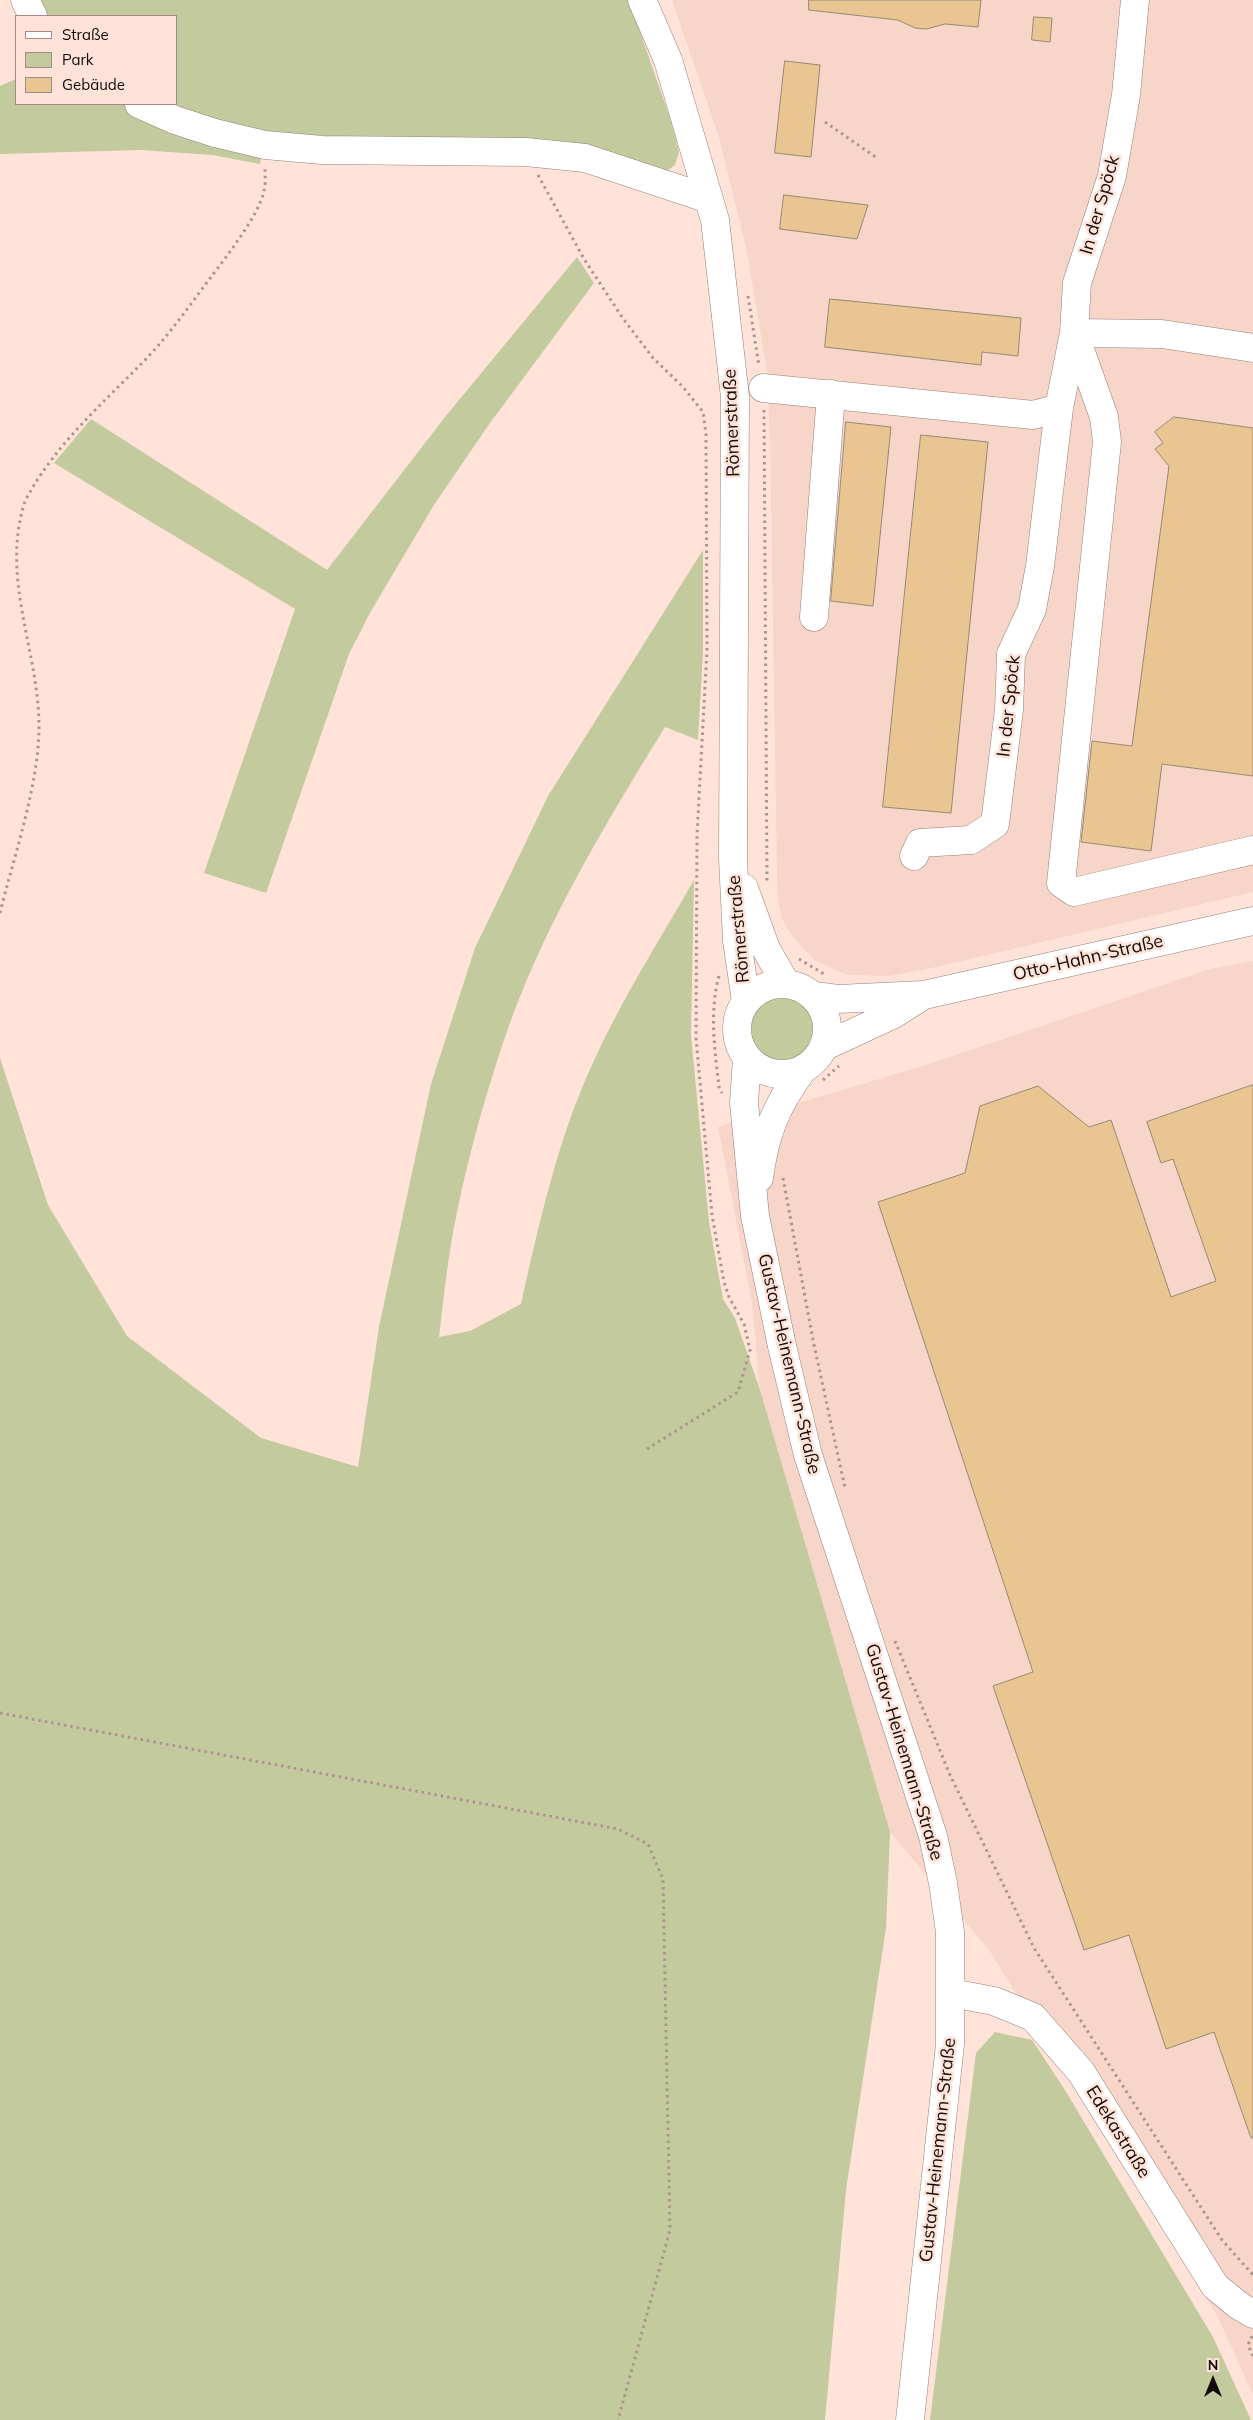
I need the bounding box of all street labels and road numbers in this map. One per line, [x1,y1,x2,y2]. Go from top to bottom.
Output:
street label: In der Spöck [1076,153,1124,257]
street label: Römerstraße [719,369,745,477]
street label: In der Spöck [993,654,1025,758]
street label: Römerstraße [724,874,754,984]
street label: Otto-Hahn-Straße [1011,930,1165,986]
street label: Gustav-Heinemann-Straße [753,1252,825,1476]
street label: Gustav-Heinemann-Straße [861,1641,947,1863]
street label: Gustav-Heinemann-Straße [915,2037,961,2263]
street label: Edekastraße [1081,2082,1155,2182]

